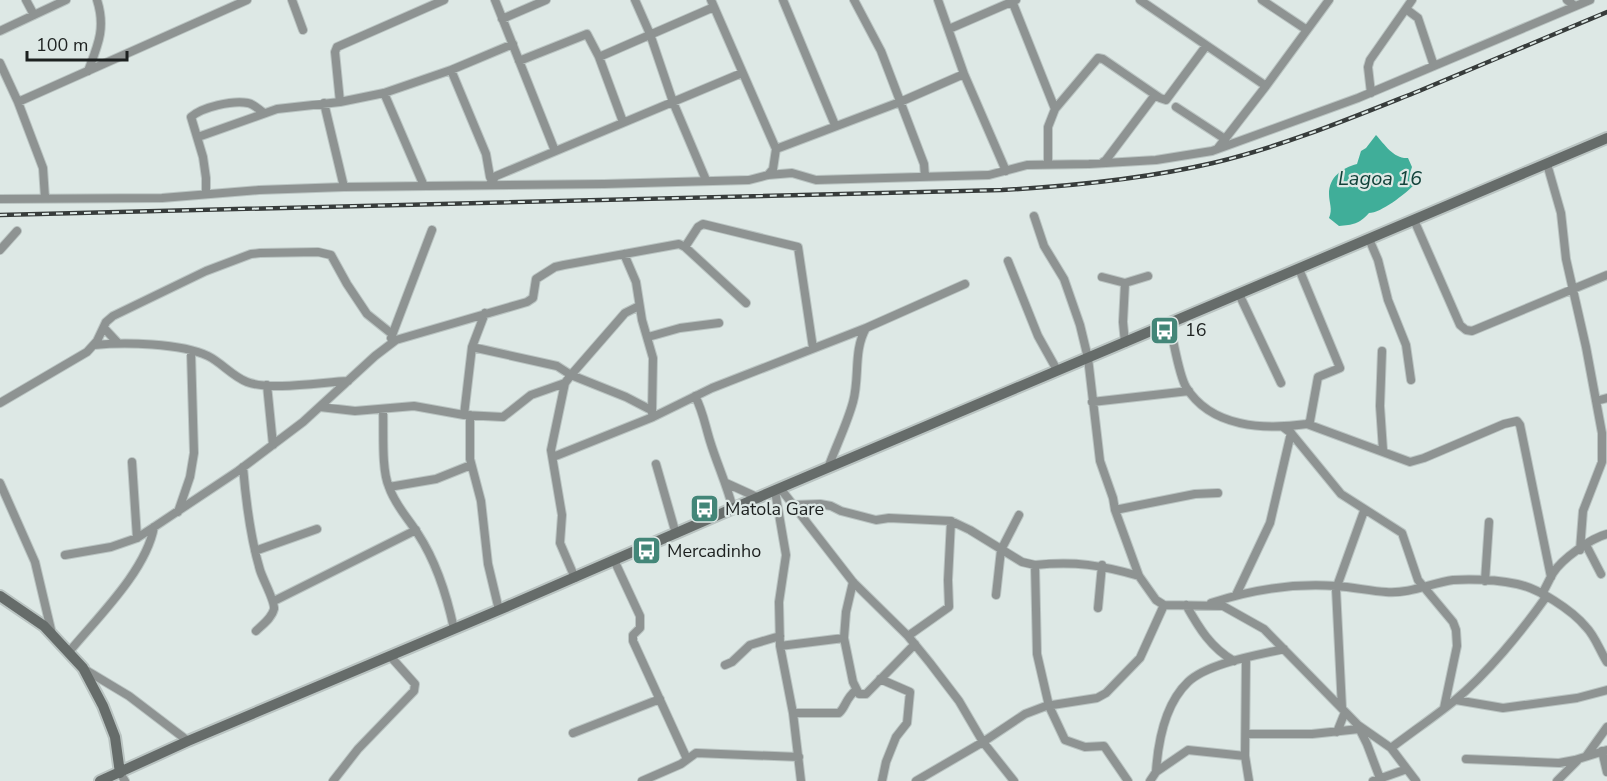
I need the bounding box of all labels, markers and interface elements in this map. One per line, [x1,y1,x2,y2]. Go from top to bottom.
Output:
scale bar [27,24,128,62]
text: 100 m [36,33,88,57]
water label: Lagoa 16 [1338,165,1422,192]
bus stop icon: 16 [1148,314,1180,346]
place label: 16 [1185,318,1207,342]
bus stop icon: Matola Gare [688,493,720,525]
place label: Matola Gare [725,497,824,521]
bus stop icon: Mercadinho [630,535,662,567]
place label: Mercadinho [667,539,761,563]

